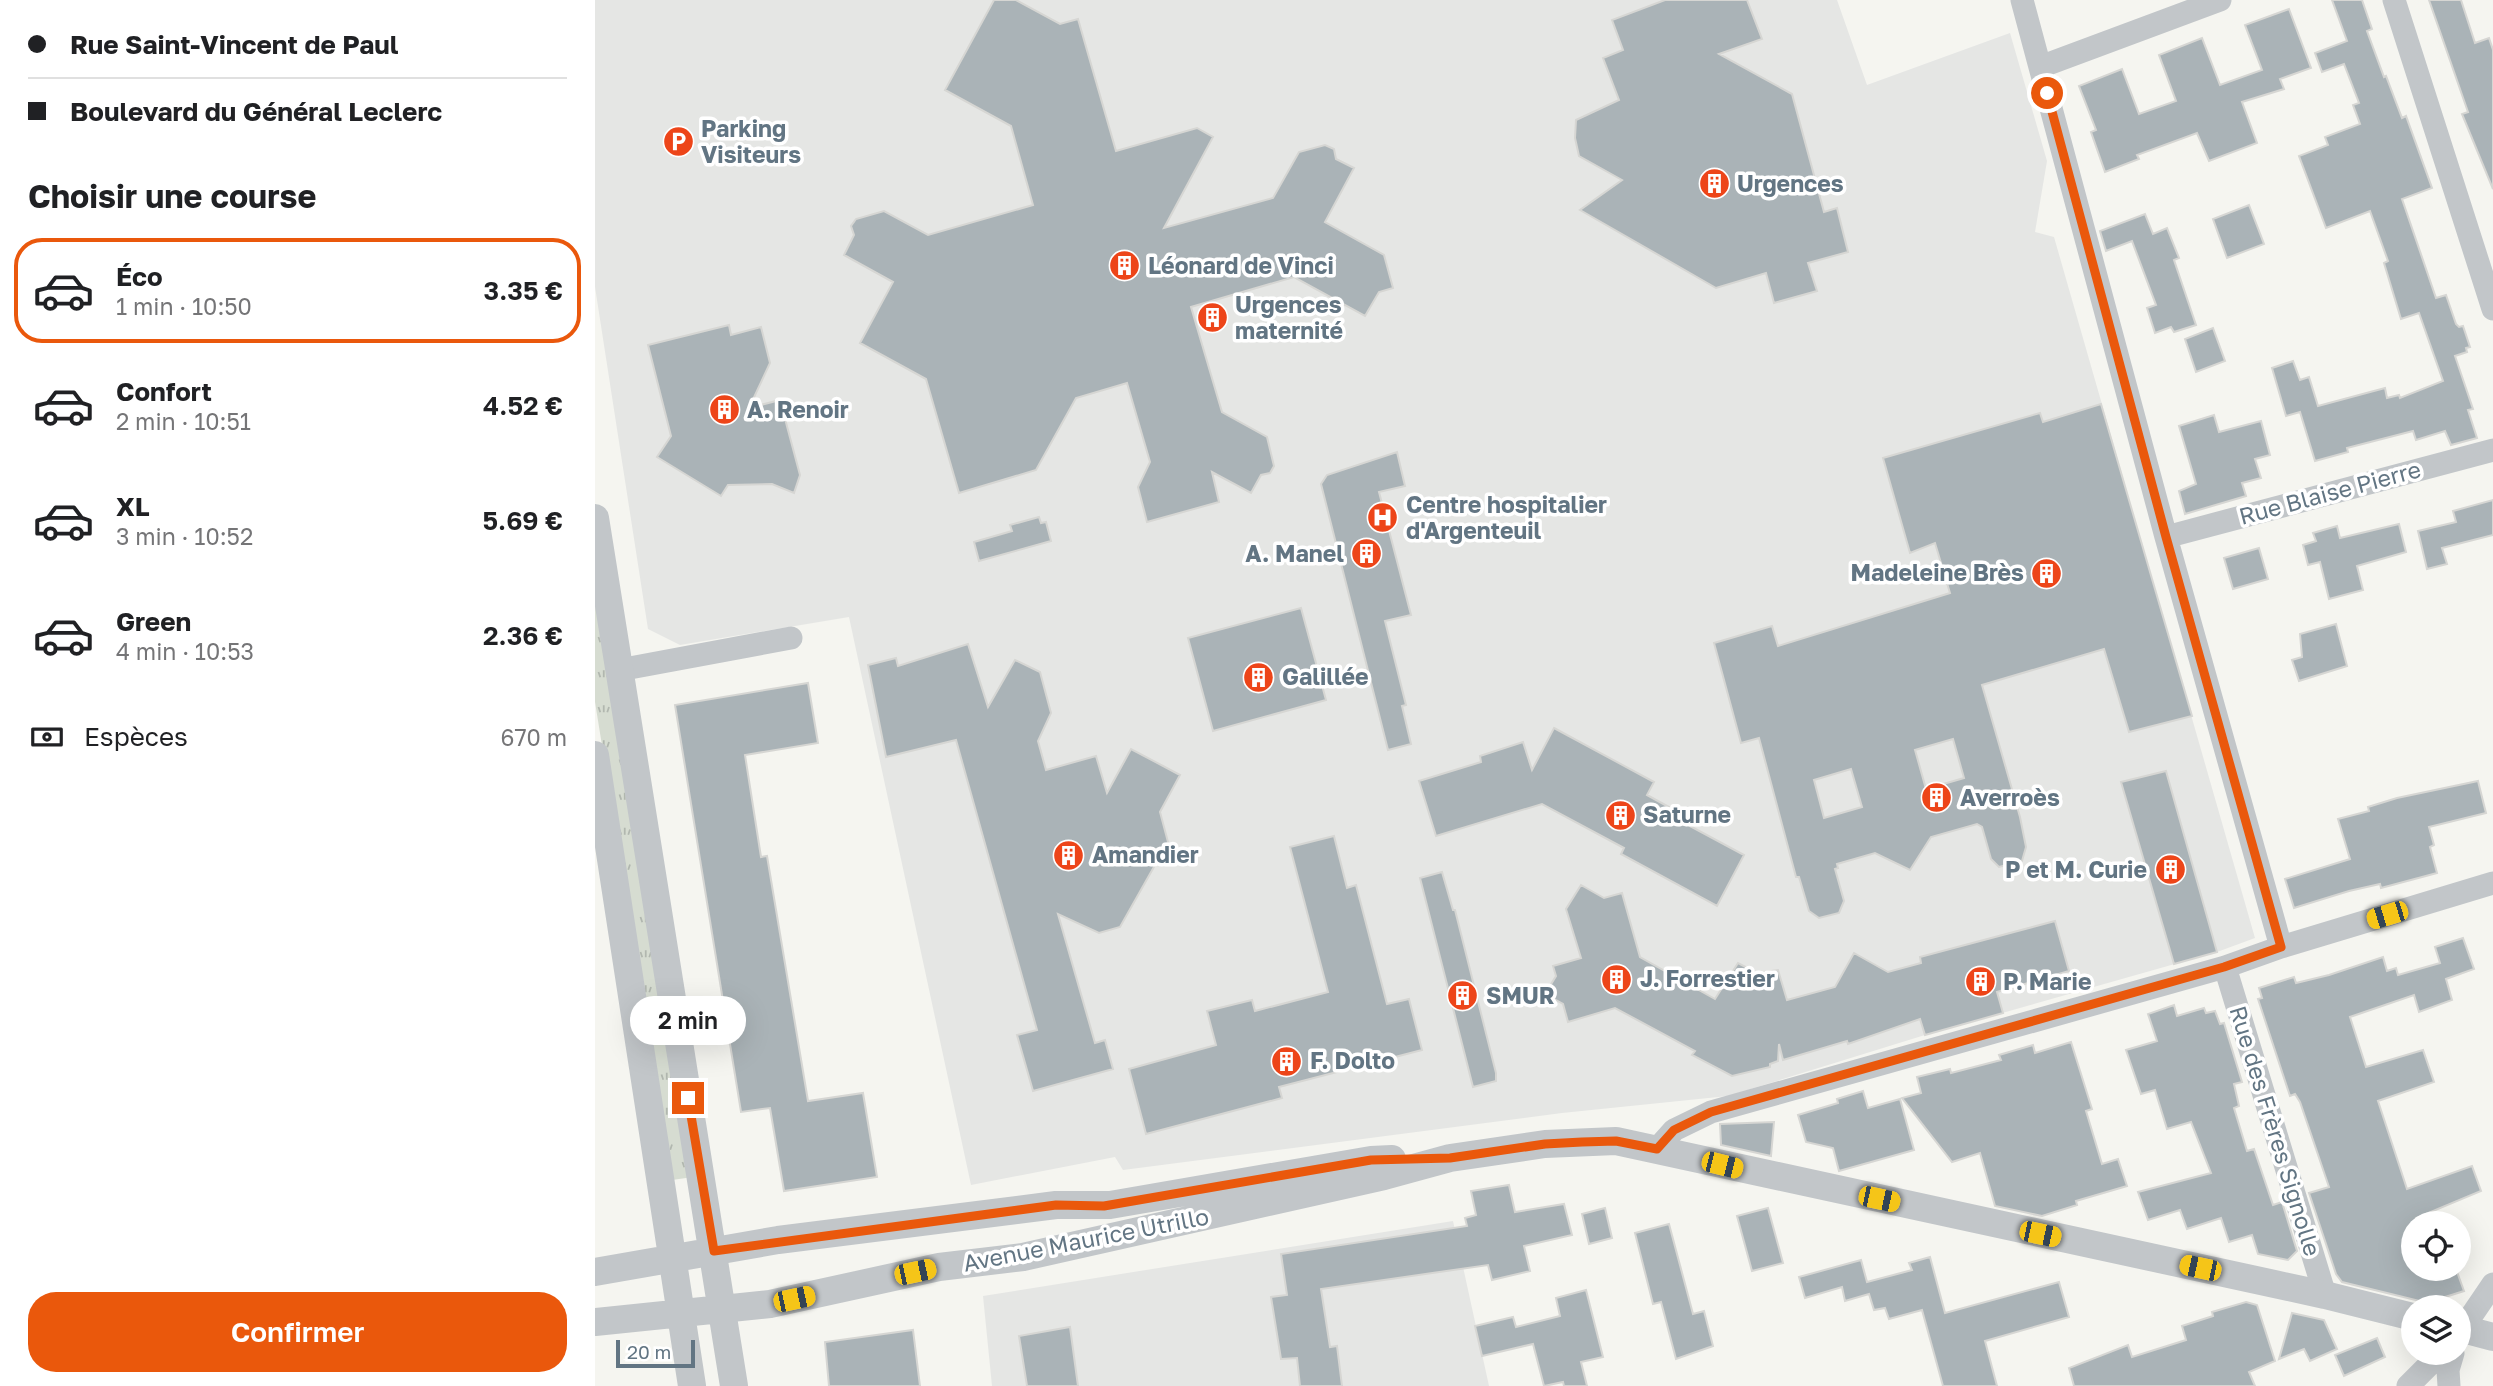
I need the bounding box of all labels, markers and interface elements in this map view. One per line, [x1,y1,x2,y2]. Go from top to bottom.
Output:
text: Rue Saint-Vincent de Paul [70,29,399,60]
route start [2031,77,2063,109]
text: Boulevard du Général Leclerc [70,96,442,127]
place label: Parking Visiteurs [701,114,801,168]
parking icon: Parking Visiteurs [661,125,695,159]
building icon: Urgences [1697,167,1731,201]
place label: Urgences [1737,169,1844,197]
text: Choisir une course [28,177,316,215]
building icon: Léonard de Vinci [1108,249,1142,283]
place label: Léonard de Vinci [1148,251,1334,279]
icon: car [32,259,95,322]
text: Éco [116,261,163,292]
text: 3.35 € [484,275,563,306]
place label: Urgences maternité [1235,290,1343,344]
text: 1 min · 10:50 [116,292,252,320]
building icon: Urgences maternité [1195,301,1229,335]
icon: car [32,374,95,437]
text: Confort [116,376,212,407]
text: 4.52 € [483,390,563,421]
building icon: A. Renoir [707,393,741,427]
place label: A. Renoir [747,395,849,423]
text: 2 min · 10:51 [116,407,251,435]
street label: Rue Blaise Pierre [2236,454,2424,530]
icon: car [32,489,95,552]
place label: Centre hospitalier d'Argenteuil [1406,490,1607,544]
text: XL [116,491,150,522]
hospital icon: Centre hospitalier d'Argenteuil [1366,501,1400,535]
text: 5.69 € [483,505,563,536]
text: 3 min · 10:52 [116,522,253,550]
building icon: A. Manel [1350,537,1384,571]
place label: A. Manel [1245,539,1344,567]
building icon: Madeleine Brès [2030,556,2064,590]
place label: Madeleine Brès [1850,558,2024,586]
icon: car [32,604,95,667]
text: Green [116,606,191,637]
text: 2.36 € [483,620,563,651]
text: 4 min · 10:53 [116,637,254,665]
building icon: Galillée [1242,660,1276,694]
place label: Galillée [1282,662,1369,690]
icon: cash [28,718,66,756]
text: Espèces [84,721,188,752]
text: 670 m [501,723,567,751]
building icon: Averroès [1920,781,1954,815]
place label: Averroès [1960,783,2060,811]
building icon: Saturne [1603,798,1637,832]
place label: Saturne [1643,800,1731,828]
building icon: Amandier [1052,838,1086,872]
place label: Amandier [1092,840,1199,868]
building icon: P et M. Curie [2153,853,2187,887]
place label: P et M. Curie [2005,855,2147,883]
car [2364,899,2411,931]
building icon: J. Forrestier [1600,962,1634,996]
place label: J. Forrestier [1640,964,1775,992]
building icon: P. Marie [1963,965,1997,999]
place label: P. Marie [2003,967,2091,995]
building icon: SMUR [1446,979,1480,1013]
place label: SMUR [1486,981,1555,1009]
callout: 2 min [630,996,746,1046]
street label: Rue des Frères Signolle [2225,1002,2327,1259]
text: 2 min [658,1006,718,1034]
building icon: F. Dolto [1270,1044,1304,1078]
place label: F. Dolto [1310,1046,1395,1074]
route end [672,1082,704,1114]
car [1700,1150,1745,1180]
car [1857,1184,1902,1214]
street label: Avenue Maurice Utrillo [961,1201,1211,1277]
map controls [2401,1211,2471,1365]
button: locate [2401,1211,2471,1281]
car [2018,1219,2063,1249]
car [2178,1253,2223,1283]
car [893,1257,938,1287]
car [772,1284,817,1314]
button: Confirmer [28,1292,567,1372]
button: layers [2401,1295,2471,1365]
scale bar [616,1337,695,1369]
text: 20 m [627,1340,671,1363]

